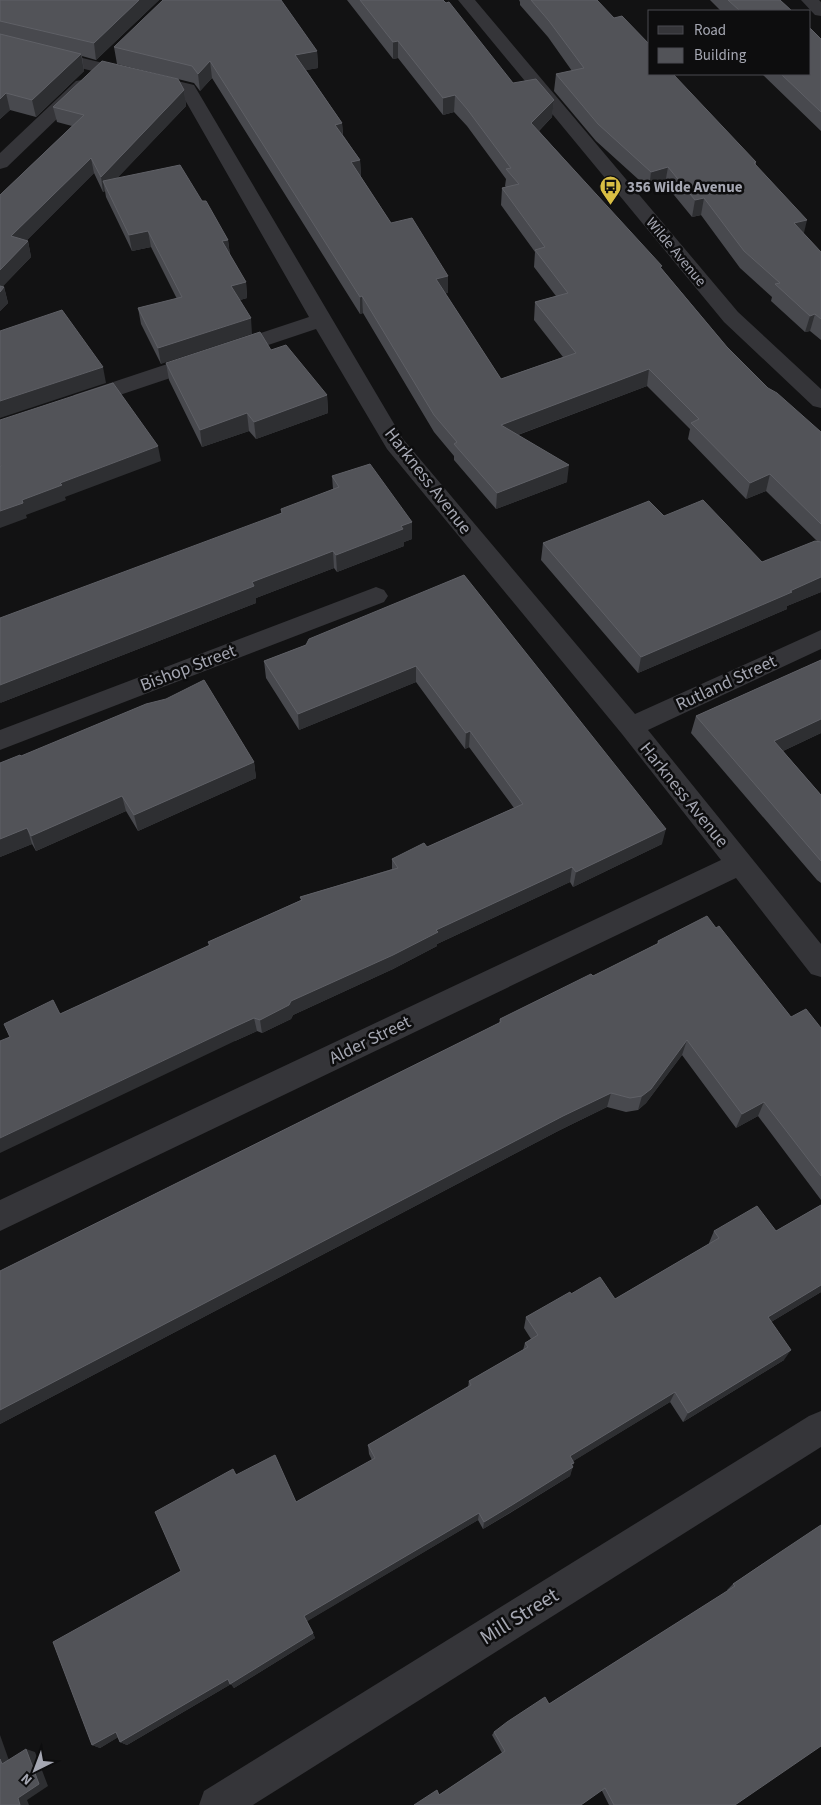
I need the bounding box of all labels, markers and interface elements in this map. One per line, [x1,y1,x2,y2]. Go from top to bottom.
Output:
legend [648,10,811,75]
text: Road [694,20,726,41]
text: Building [694,45,747,66]
bus stop icon: 356 Wilde Avenue [599,175,623,206]
place label: 356 Wilde Avenue [627,177,743,198]
street label: Wilde Avenue [641,213,711,291]
street label: Harkness Avenue [378,423,478,540]
street label: Bishop Street [136,638,240,698]
street label: Rutland Street [672,649,780,717]
street label: Harkness Avenue [634,737,734,853]
street label: Alder Street [325,1009,415,1071]
street label: Mill Street [474,1580,564,1652]
north arrow [10,1745,60,1795]
text: N [17,1768,37,1789]

